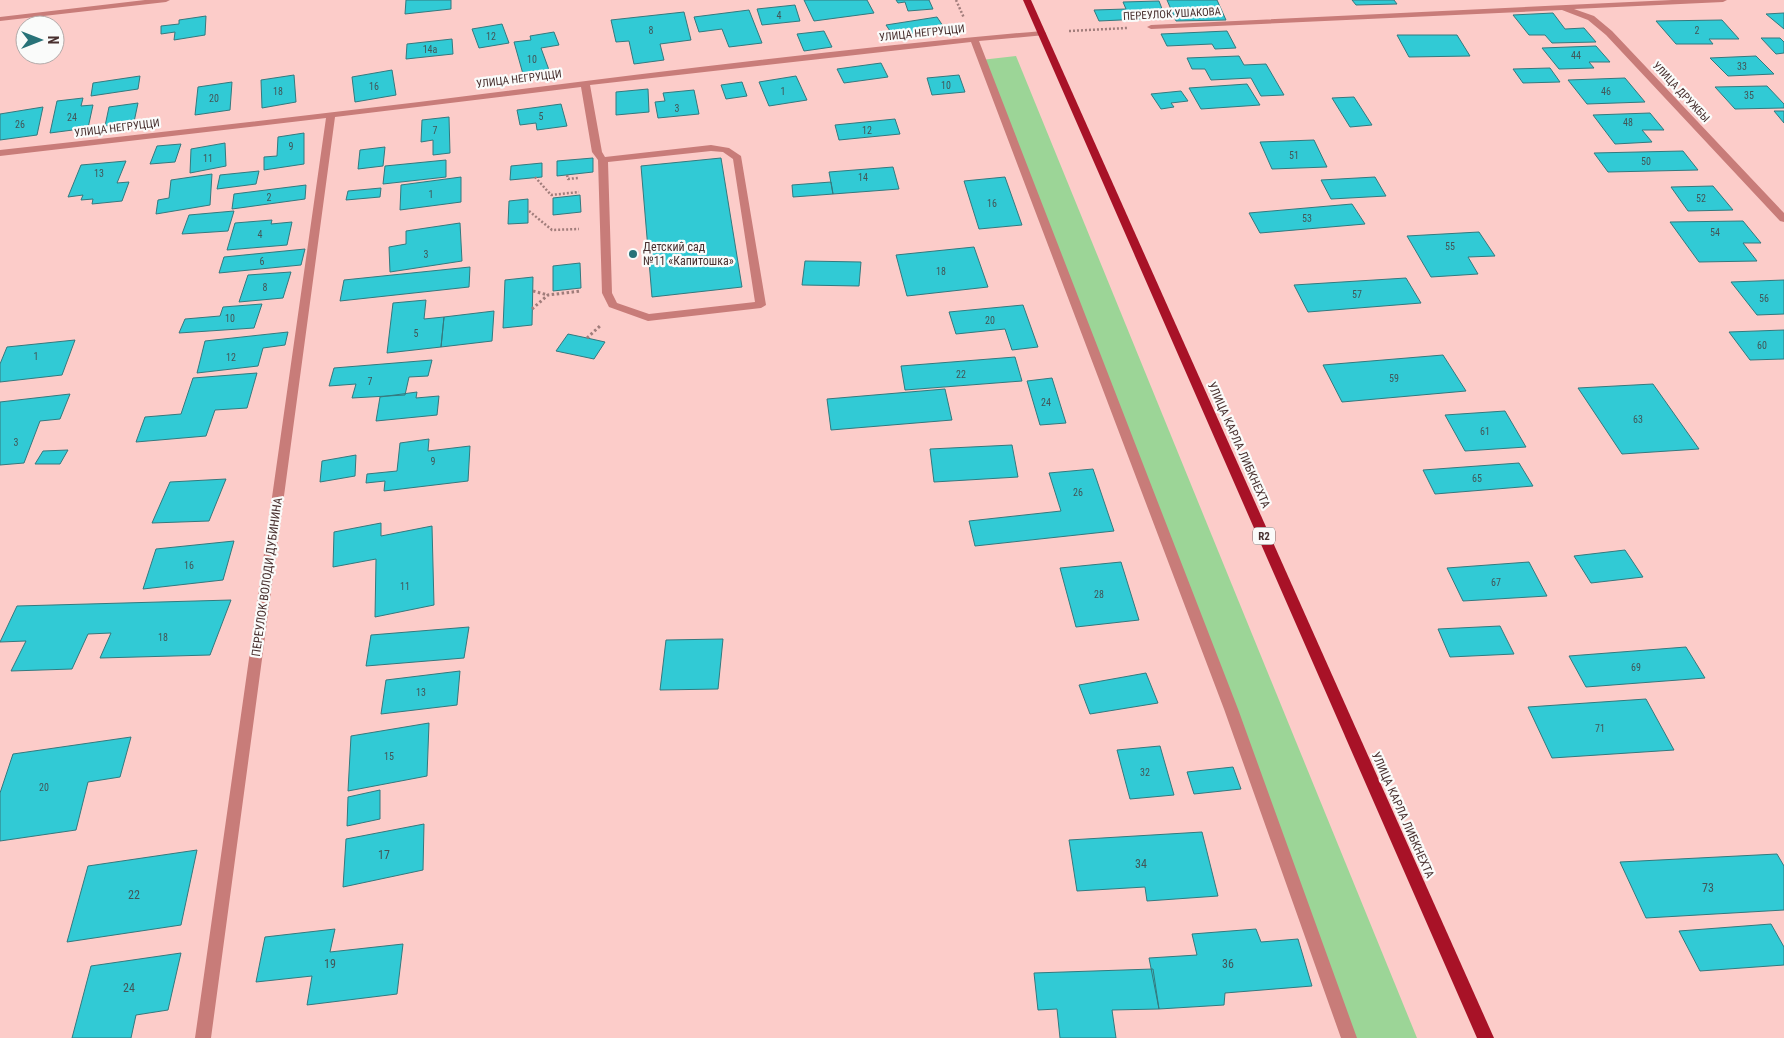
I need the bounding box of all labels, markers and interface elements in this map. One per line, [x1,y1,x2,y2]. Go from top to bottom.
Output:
street label: ПЕРЕУЛОК УШАКОВА [1123,5,1222,23]
house number: 4 [777,10,782,21]
north arrow [15,15,65,65]
street label: УЛИЦА НЕГРУЦЦИ [879,22,965,44]
house number: 8 [649,25,654,36]
house number: 2 [1695,25,1700,36]
house number: 12 [486,31,496,42]
text: N [45,36,61,44]
house number: 14а [423,44,438,55]
house number: 44 [1571,50,1581,61]
house number: 10 [527,54,537,65]
street label: УЛИЦА ДРУЖБЫ [1650,59,1712,125]
house number: 33 [1737,61,1747,72]
street label: УЛИЦА НЕГРУЦЦИ [476,67,562,91]
house number: 10 [941,80,951,91]
house number: 16 [369,81,379,92]
house number: 18 [273,86,283,97]
house number: 1 [781,86,785,97]
house number: 46 [1601,86,1611,97]
house number: 35 [1744,90,1754,101]
house number: 20 [209,93,219,104]
house number: 3 [675,103,680,114]
house number: 5 [539,111,544,122]
house number: 24 [67,112,77,123]
street label: УЛИЦА НЕГРУЦЦИ [74,116,160,140]
house number: 48 [1623,117,1633,128]
house number: 26 [15,119,25,130]
house number: 7 [433,125,438,136]
house number: 12 [862,125,872,136]
house number: 9 [289,141,294,152]
house number: 51 [1289,150,1299,161]
house number: 11 [203,153,213,164]
house number: 50 [1641,156,1651,167]
house number: 13 [94,168,104,179]
house number: 14 [858,172,868,183]
house number: 1 [429,189,433,200]
house number: 2 [267,192,272,203]
house number: 52 [1696,193,1706,204]
house number: 16 [987,198,997,209]
house number: 53 [1302,213,1312,224]
house number: 54 [1710,227,1720,238]
house number: 4 [258,229,263,240]
place label: Детский сад №11 «Капитошка» [643,240,734,268]
house number: 55 [1445,241,1455,252]
marker: Детский сад №11 «Капитошка» [627,248,639,260]
house number: 3 [424,249,429,260]
house number: 6 [260,256,265,267]
house number: 18 [936,266,946,277]
house number: 8 [263,282,268,293]
house number: 57 [1352,289,1362,300]
house number: 56 [1759,293,1769,304]
house number: 10 [225,313,235,324]
house number: 20 [985,315,995,326]
house number: 5 [414,328,419,339]
house number: 60 [1757,340,1767,351]
house number: 1 [34,351,38,362]
house number: 12 [226,352,236,363]
house number: 22 [956,369,966,380]
house number: 59 [1389,373,1399,384]
house number: 7 [368,376,373,387]
street label: УЛИЦА КАРЛА ЛИБКНЕХТА [1205,380,1273,510]
house number: 24 [1041,397,1051,408]
house number: 63 [1633,414,1643,425]
house number: 61 [1480,426,1490,437]
house number: 3 [14,437,19,448]
house number: 9 [431,456,436,467]
house number: 65 [1472,473,1482,484]
house number: 26 [1073,487,1083,498]
street label: ПЕРЕУЛОК ВОЛОДИ ДУБИНИНА [249,497,285,657]
road number: R2 [1253,528,1275,544]
house number: 16 [184,560,194,571]
house number: 67 [1491,577,1501,588]
house number: 11 [400,581,410,592]
house number: 28 [1094,589,1104,600]
house number: 18 [158,632,168,643]
house number: 69 [1631,662,1641,673]
house number: 13 [416,687,426,698]
house number: 71 [1595,723,1605,734]
street label: УЛИЦА КАРЛА ЛИБКНЕХТА [1369,750,1437,880]
house number: 15 [384,751,394,762]
house number: 32 [1140,767,1150,778]
house number: 20 [39,782,49,793]
house number: 17 [378,848,390,862]
house number: 34 [1135,857,1147,871]
house number: 73 [1702,881,1714,895]
house number: 22 [128,888,140,902]
house number: 19 [324,957,336,971]
house number: 36 [1222,957,1234,971]
house number: 24 [123,981,135,995]

